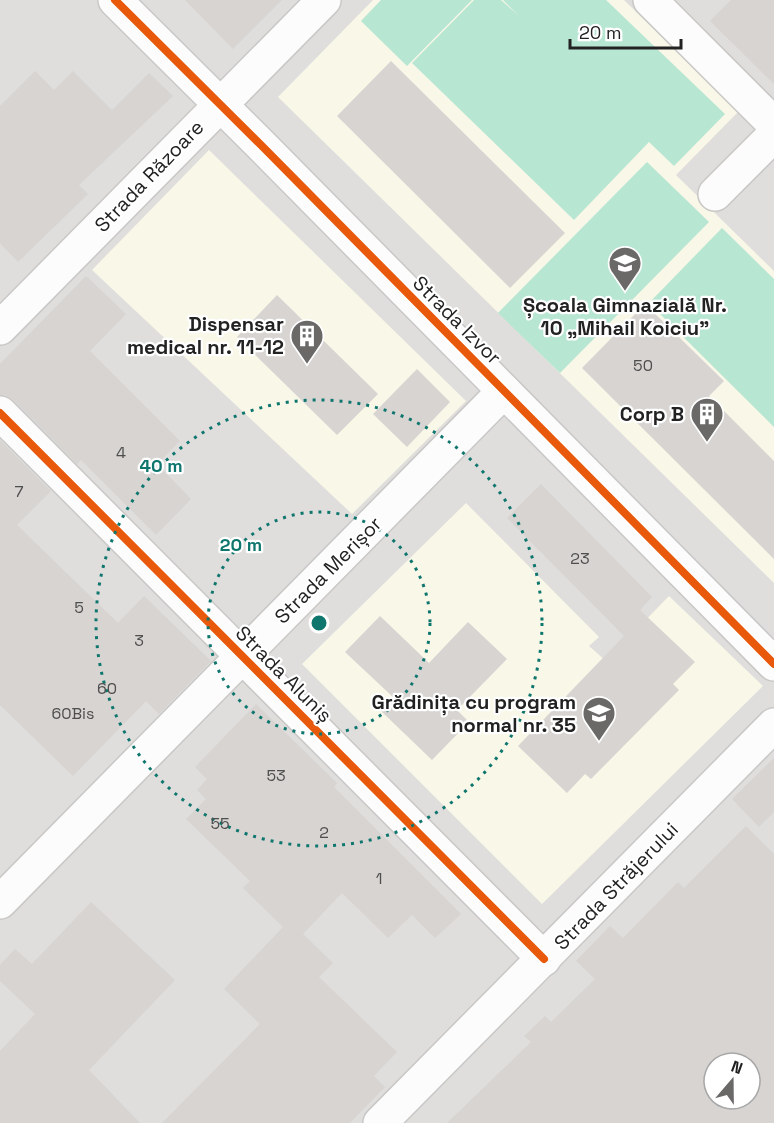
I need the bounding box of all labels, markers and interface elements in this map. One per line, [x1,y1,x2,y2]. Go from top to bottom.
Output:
scale bar [570,12,681,50]
text: 20 m [579,21,622,44]
street label: Strada Răzoare [89,114,209,238]
school or university icon: Școala Gimnazială Nr. 10 „Mihail Koiciu” [607,245,643,292]
street label: Strada Izvor [407,270,507,370]
place label: Școala Gimnazială Nr. 10 „Mihail Koiciu” [523,292,727,341]
place label: Dispensar medical nr. 11-12 [127,311,284,360]
building icon: Dispensar medical nr. 11-12 [289,318,325,365]
house number: 50 [633,355,653,376]
building icon: Corp B [689,396,725,443]
place label: Corp B [620,401,684,427]
house number: 4 [116,442,126,463]
text: 40 m [139,454,183,477]
house number: 7 [14,481,24,502]
street label: Strada Merișor [269,511,387,629]
text: 20 m [220,533,262,556]
house number: 23 [570,548,590,569]
house number: 5 [74,597,84,618]
centre of rings [309,613,329,633]
street label: Strada Aluniș [230,620,338,728]
house number: 3 [134,630,144,651]
house number: 60 [97,678,117,699]
place label: Grădinița cu program normal nr. 35 [371,689,576,738]
school or university icon: Grădinița cu program normal nr. 35 [581,695,617,742]
house number: 60Bis [52,703,94,724]
house number: 53 [266,765,286,786]
house number: 55 [210,813,230,834]
street label: Strada Străjerului [548,816,684,956]
house number: 2 [319,822,329,843]
house number: 1 [376,868,382,889]
north arrow [702,1051,762,1111]
text: N [728,1056,746,1079]

